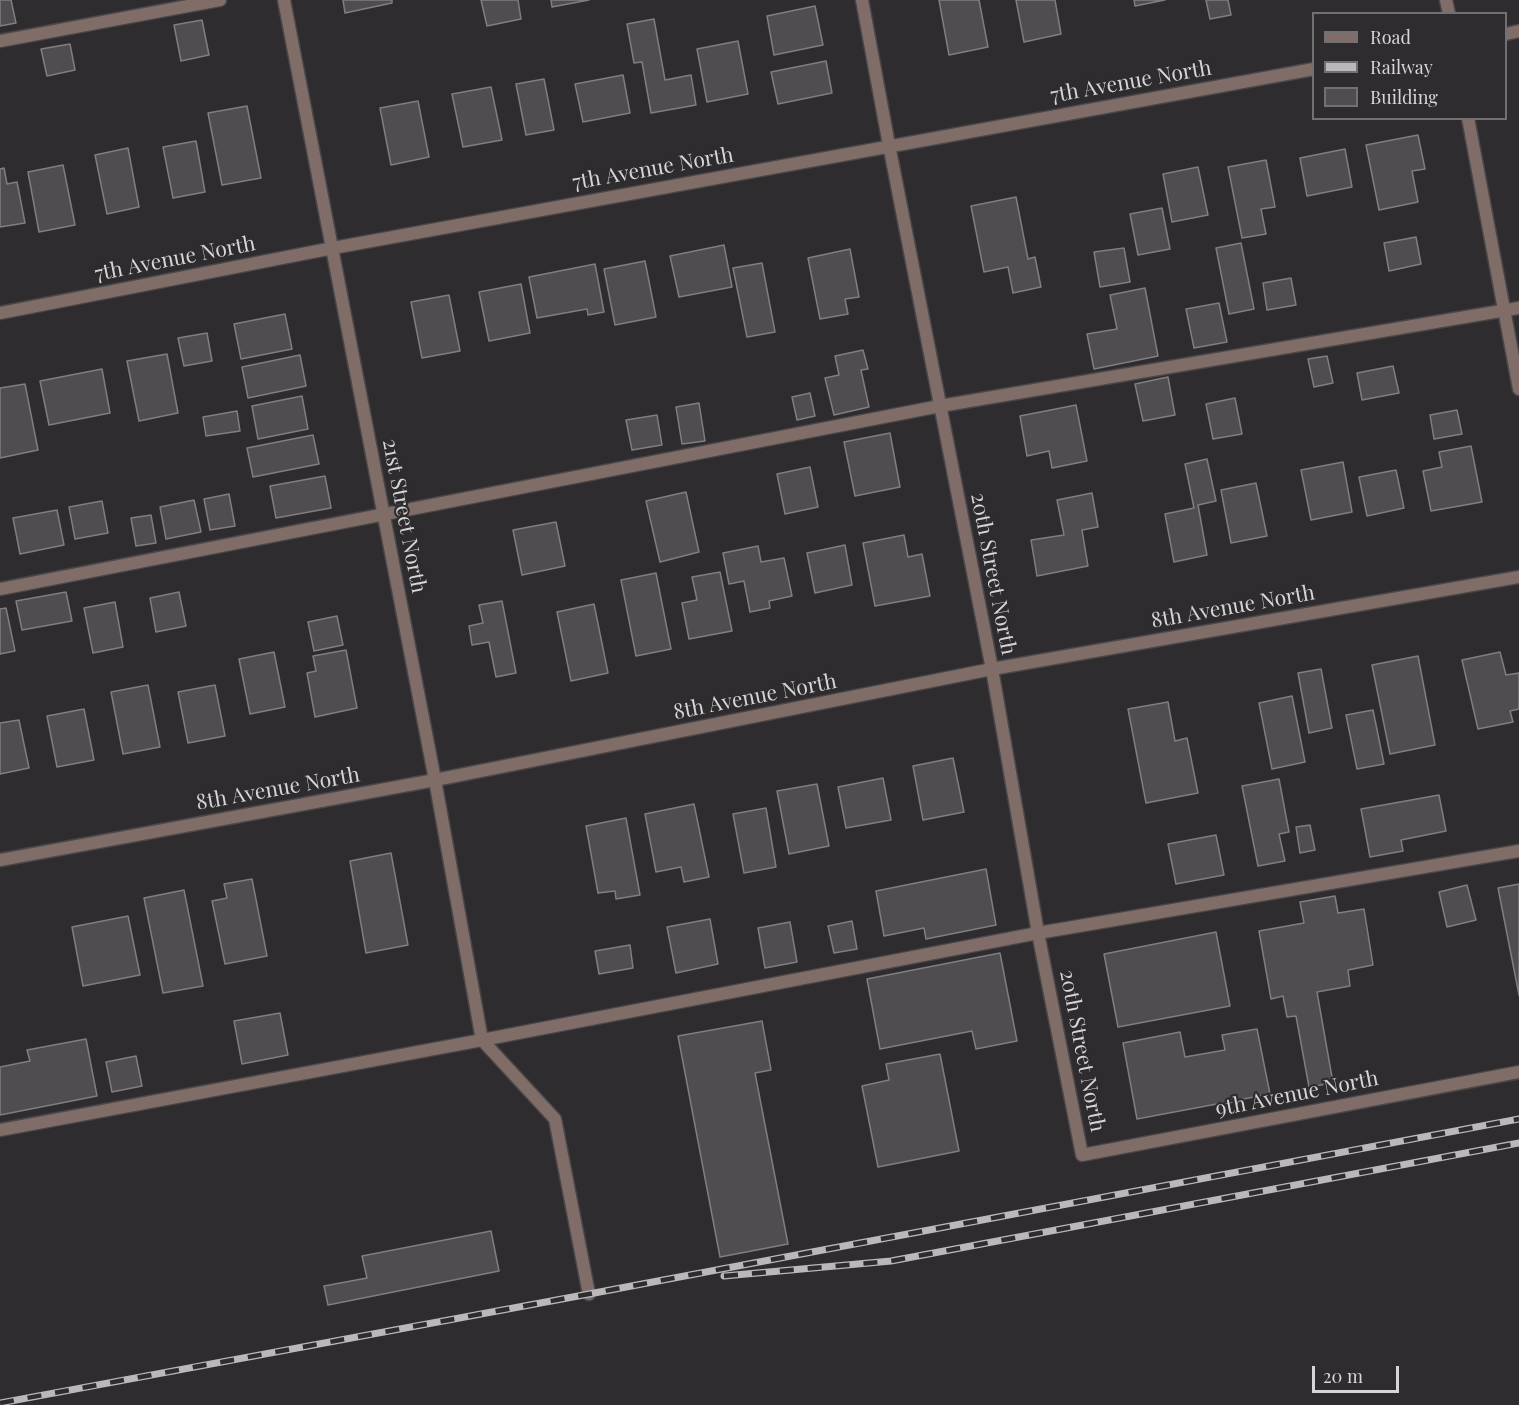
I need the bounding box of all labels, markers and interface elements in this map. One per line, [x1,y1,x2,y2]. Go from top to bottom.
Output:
legend [1312,12,1507,120]
text: Road [1370,25,1411,49]
street label: 7th Avenue North [1048,55,1214,109]
text: Railway [1370,55,1433,79]
text: Building [1370,85,1438,109]
street label: 7th Avenue North [570,142,736,196]
street label: 7th Avenue North [93,231,257,287]
street label: 21st Street North [377,437,431,595]
street label: 20th Street North [965,491,1021,657]
street label: 8th Avenue North [1149,580,1317,634]
street label: 8th Avenue North [671,669,839,725]
street label: 8th Avenue North [194,762,362,816]
street label: 20th Street North [1054,968,1110,1134]
street label: 9th Avenue North [1213,1066,1381,1122]
scale bar [1315,1354,1402,1392]
text: 20 m [1323,1364,1363,1388]

